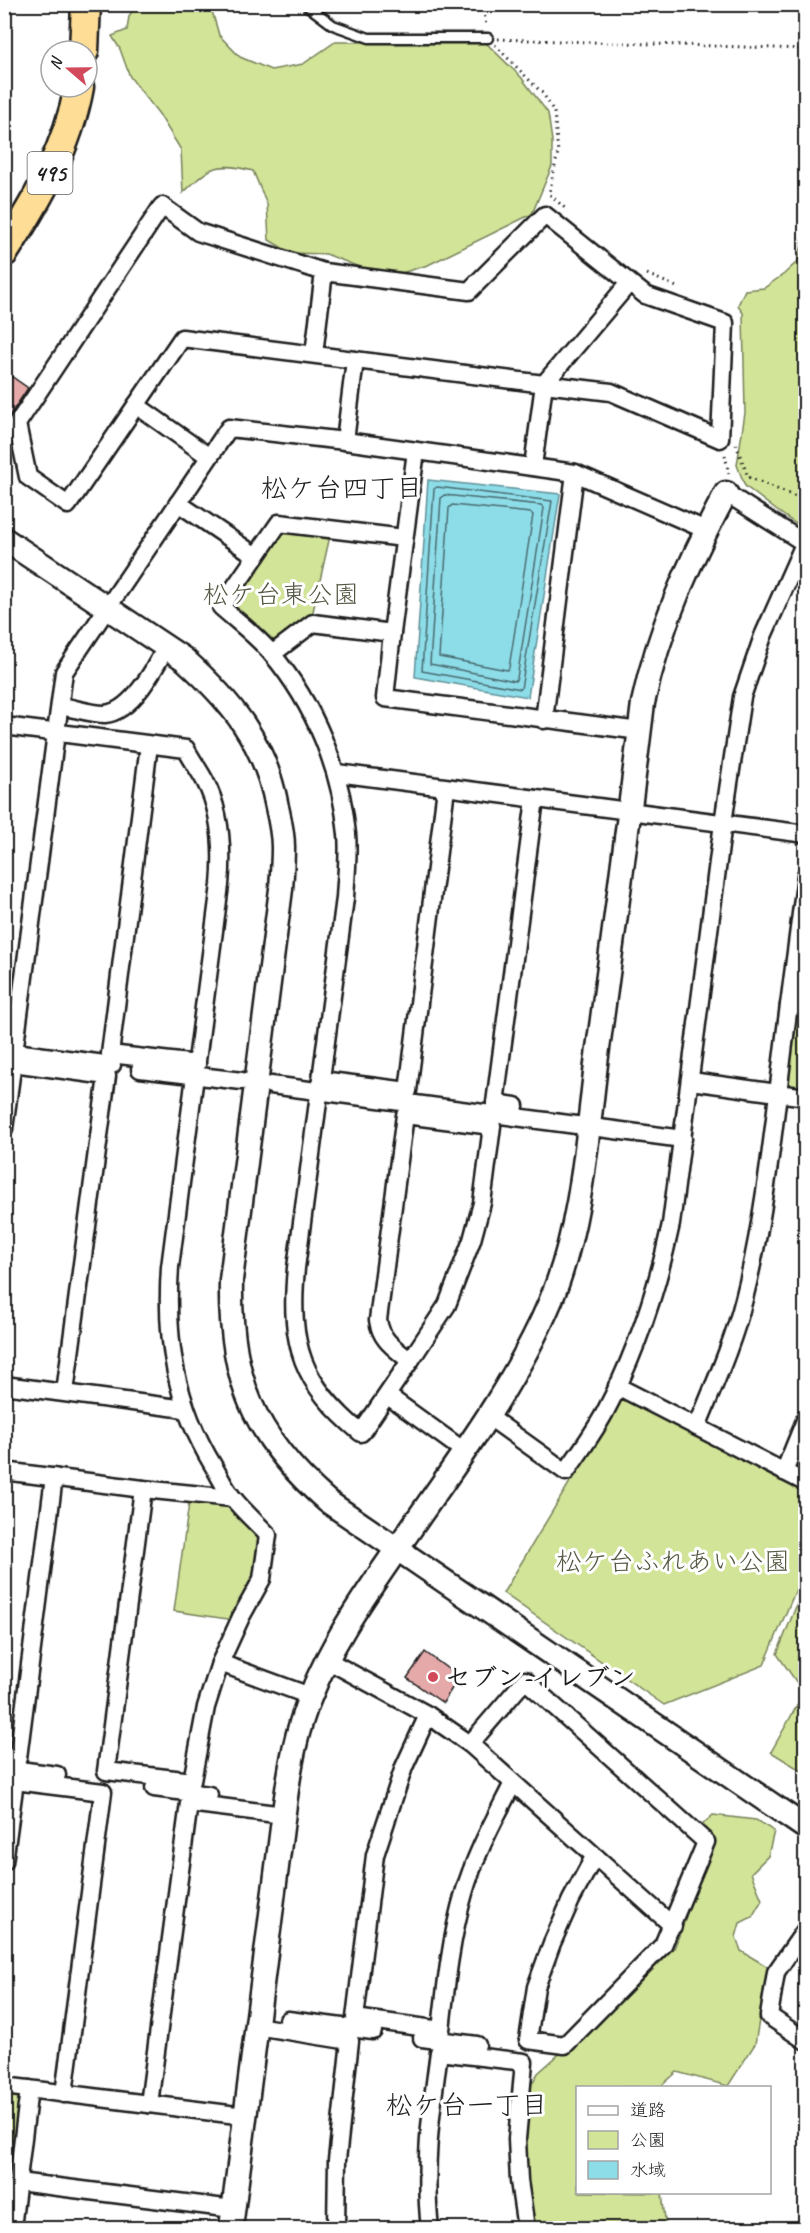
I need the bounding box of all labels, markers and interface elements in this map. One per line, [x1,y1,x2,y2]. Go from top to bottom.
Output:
north arrow [39,39,99,99]
text: N [45,53,68,72]
road number: 495 [28,152,72,194]
district label: 松ケ台四丁目 [261,471,423,505]
park label: 松ケ台東公園 [203,578,359,611]
park label: 松ケ台ふれあい公園 [556,1545,790,1578]
place label: セブン-イレブン [445,1661,635,1694]
marker: セブン-イレブン [426,1670,440,1684]
legend [576,2086,771,2194]
district label: 松ケ台一丁目 [386,2088,548,2122]
text: 道路 [630,2099,666,2121]
text: 公園 [630,2129,666,2151]
text: 水域 [630,2159,666,2181]

